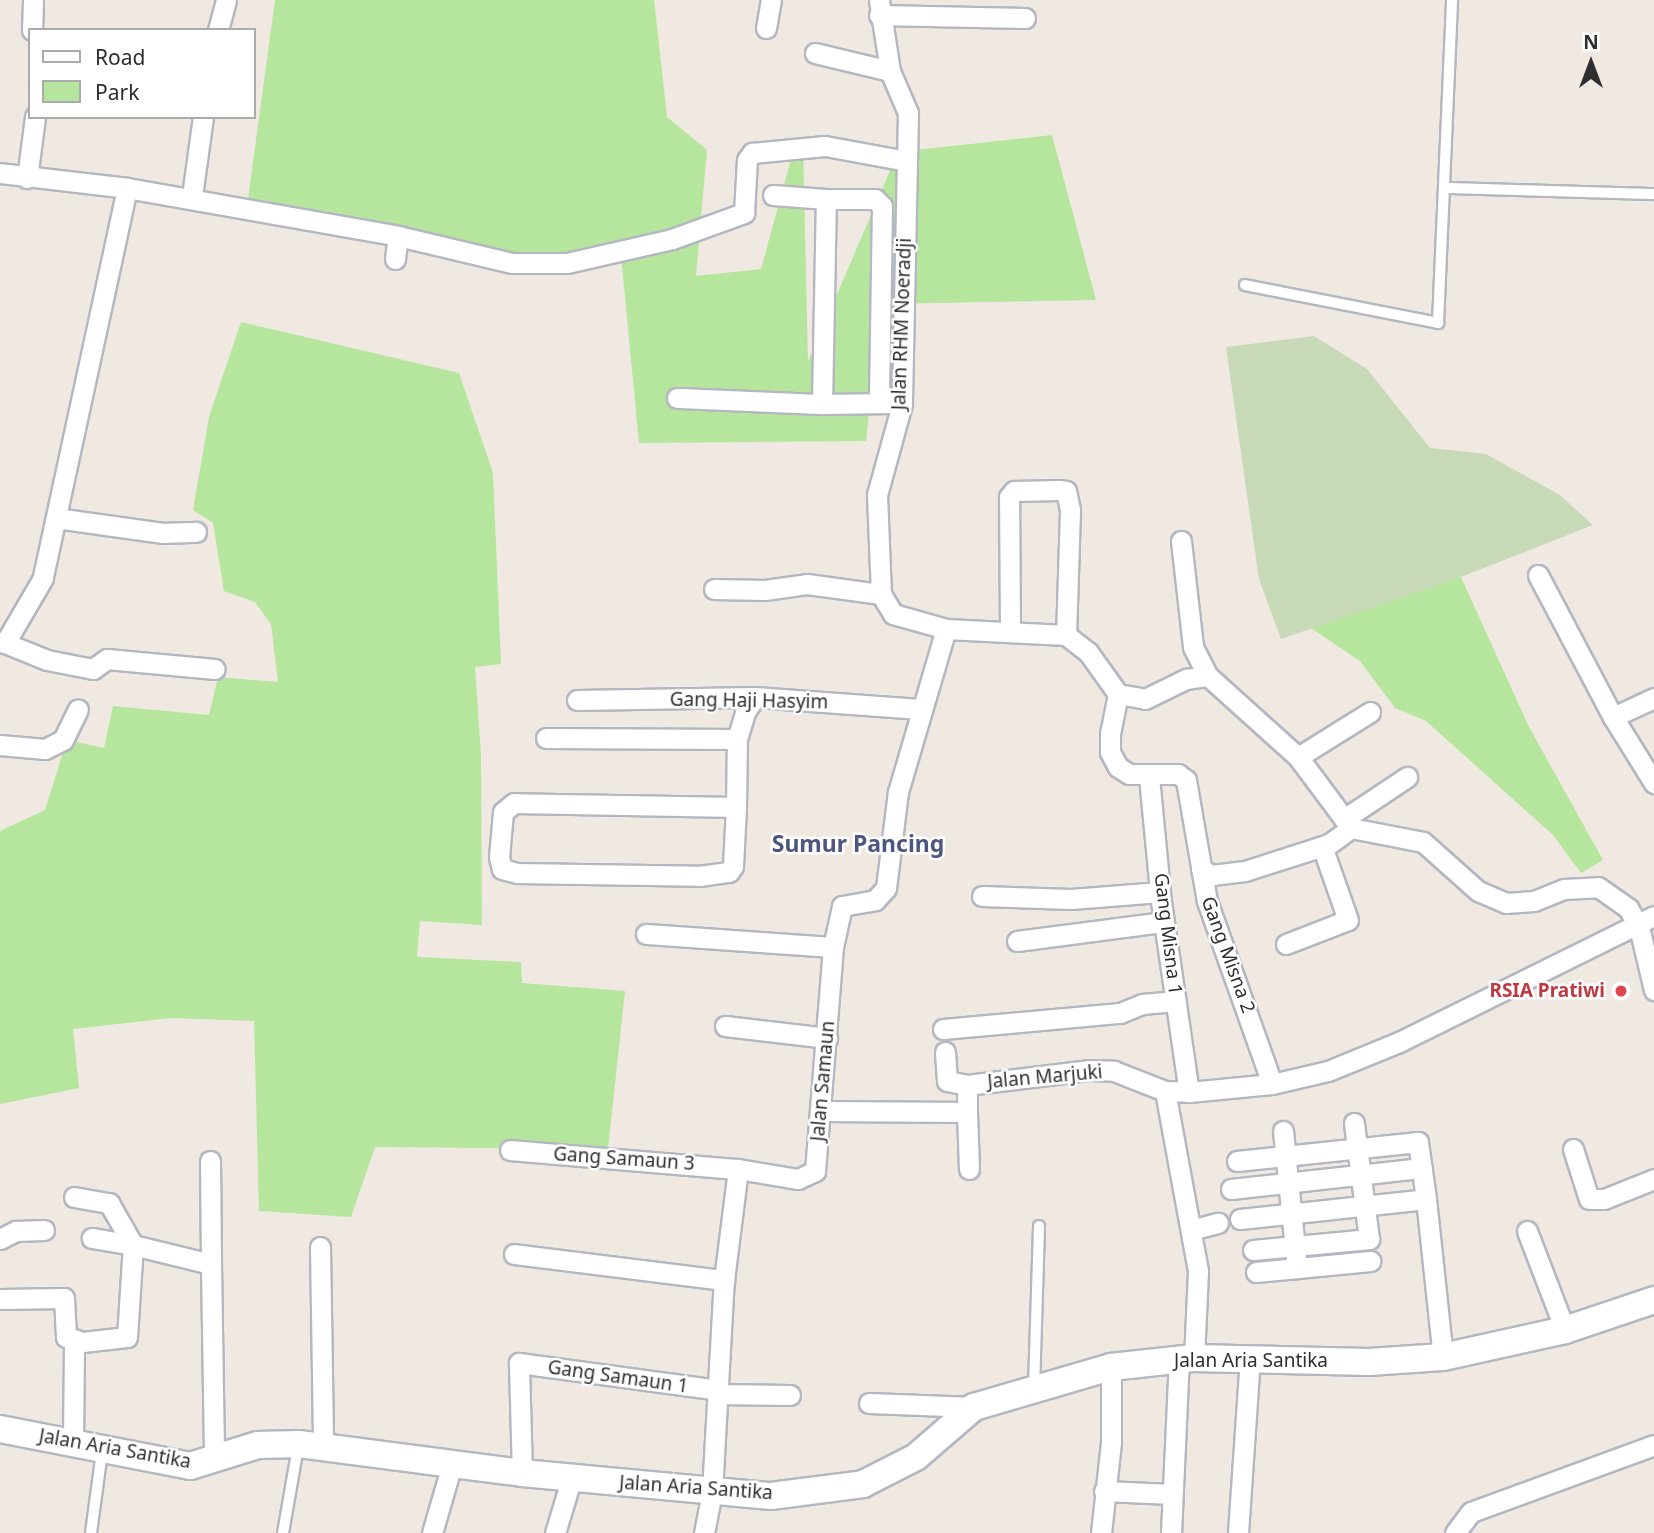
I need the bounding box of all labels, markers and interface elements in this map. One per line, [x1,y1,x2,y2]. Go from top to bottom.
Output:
legend [28,28,256,119]
north arrow [1556,28,1626,98]
text: N [1583,29,1599,55]
text: Road [95,43,145,71]
text: Park [95,78,139,106]
street label: Jalan RHM Noeradji [888,237,916,411]
street label: Gang Haji Hasyim [670,688,828,714]
district label: Sumur Pancing [772,829,944,857]
street label: Gang Misna 1 [1149,872,1187,996]
street label: Gang Misna 2 [1196,894,1260,1016]
place label: RSIA Pratiwi [1489,980,1605,1002]
marker: RSIA Pratiwi [1611,981,1631,1001]
street label: Jalan Samaun [806,1020,840,1142]
street label: Jalan Marjuki [986,1061,1104,1093]
street label: Gang Samaun 3 [553,1143,695,1175]
street label: Jalan Aria Santika [1174,1350,1328,1372]
street label: Gang Samaun 1 [546,1356,690,1398]
street label: Jalan Aria Santika [37,1424,193,1474]
street label: Jalan Aria Santika [618,1471,774,1505]

